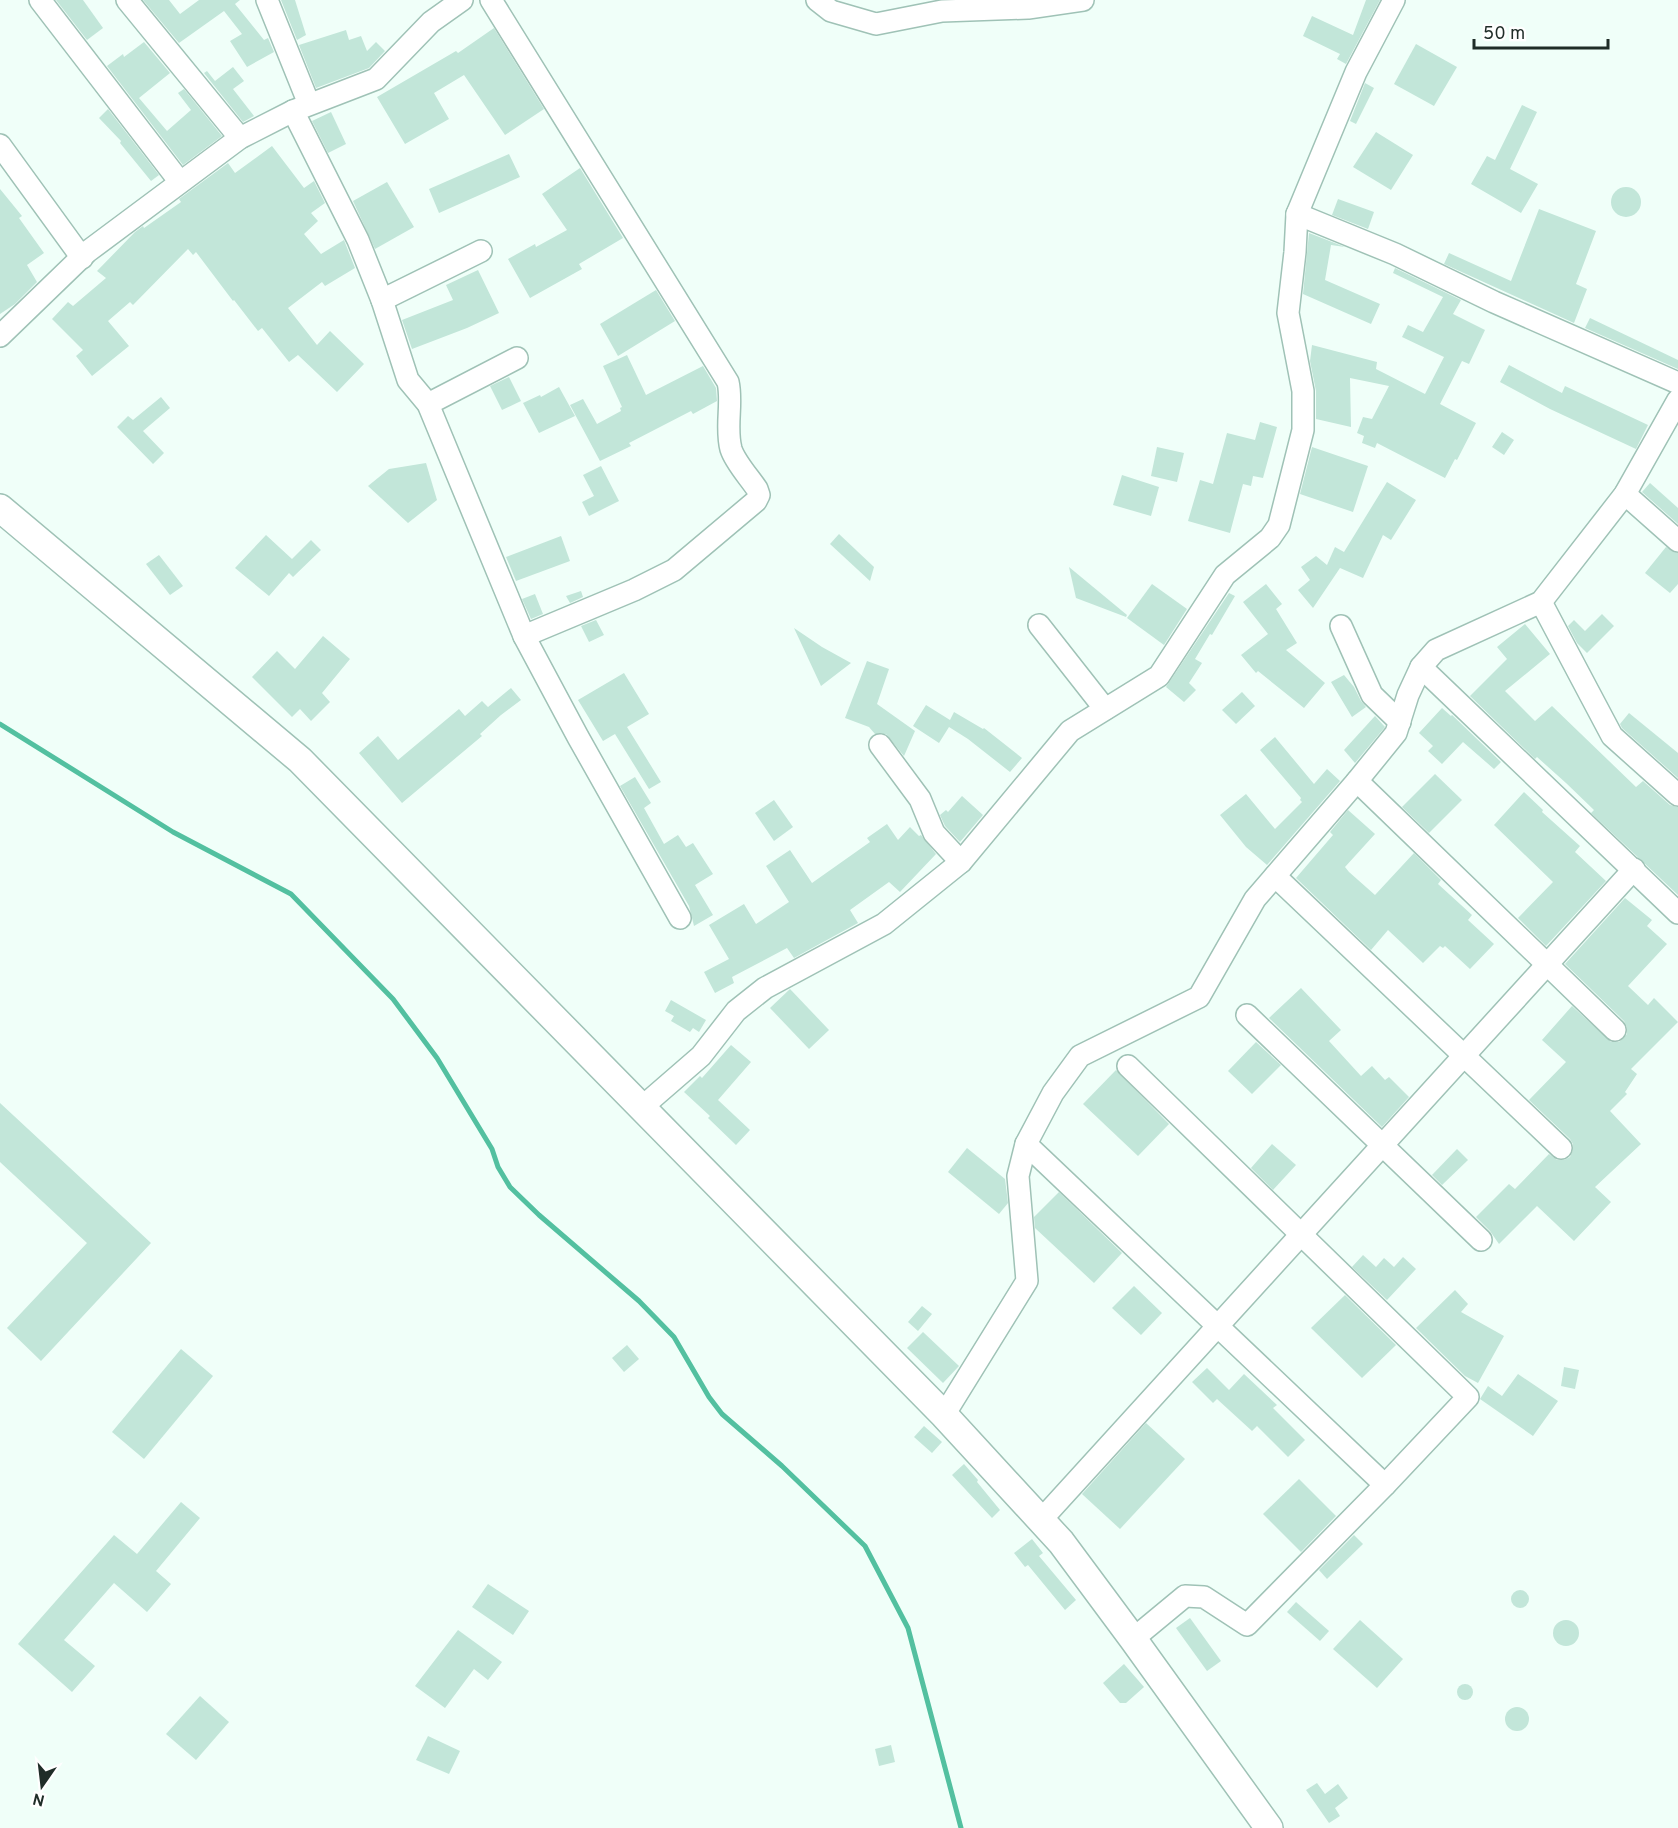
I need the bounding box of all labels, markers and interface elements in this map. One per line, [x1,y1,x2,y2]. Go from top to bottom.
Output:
scale bar [1474,12,1608,50]
text: 50 m [1483,23,1525,46]
north arrow [12,1756,72,1816]
text: N [31,1788,47,1810]

